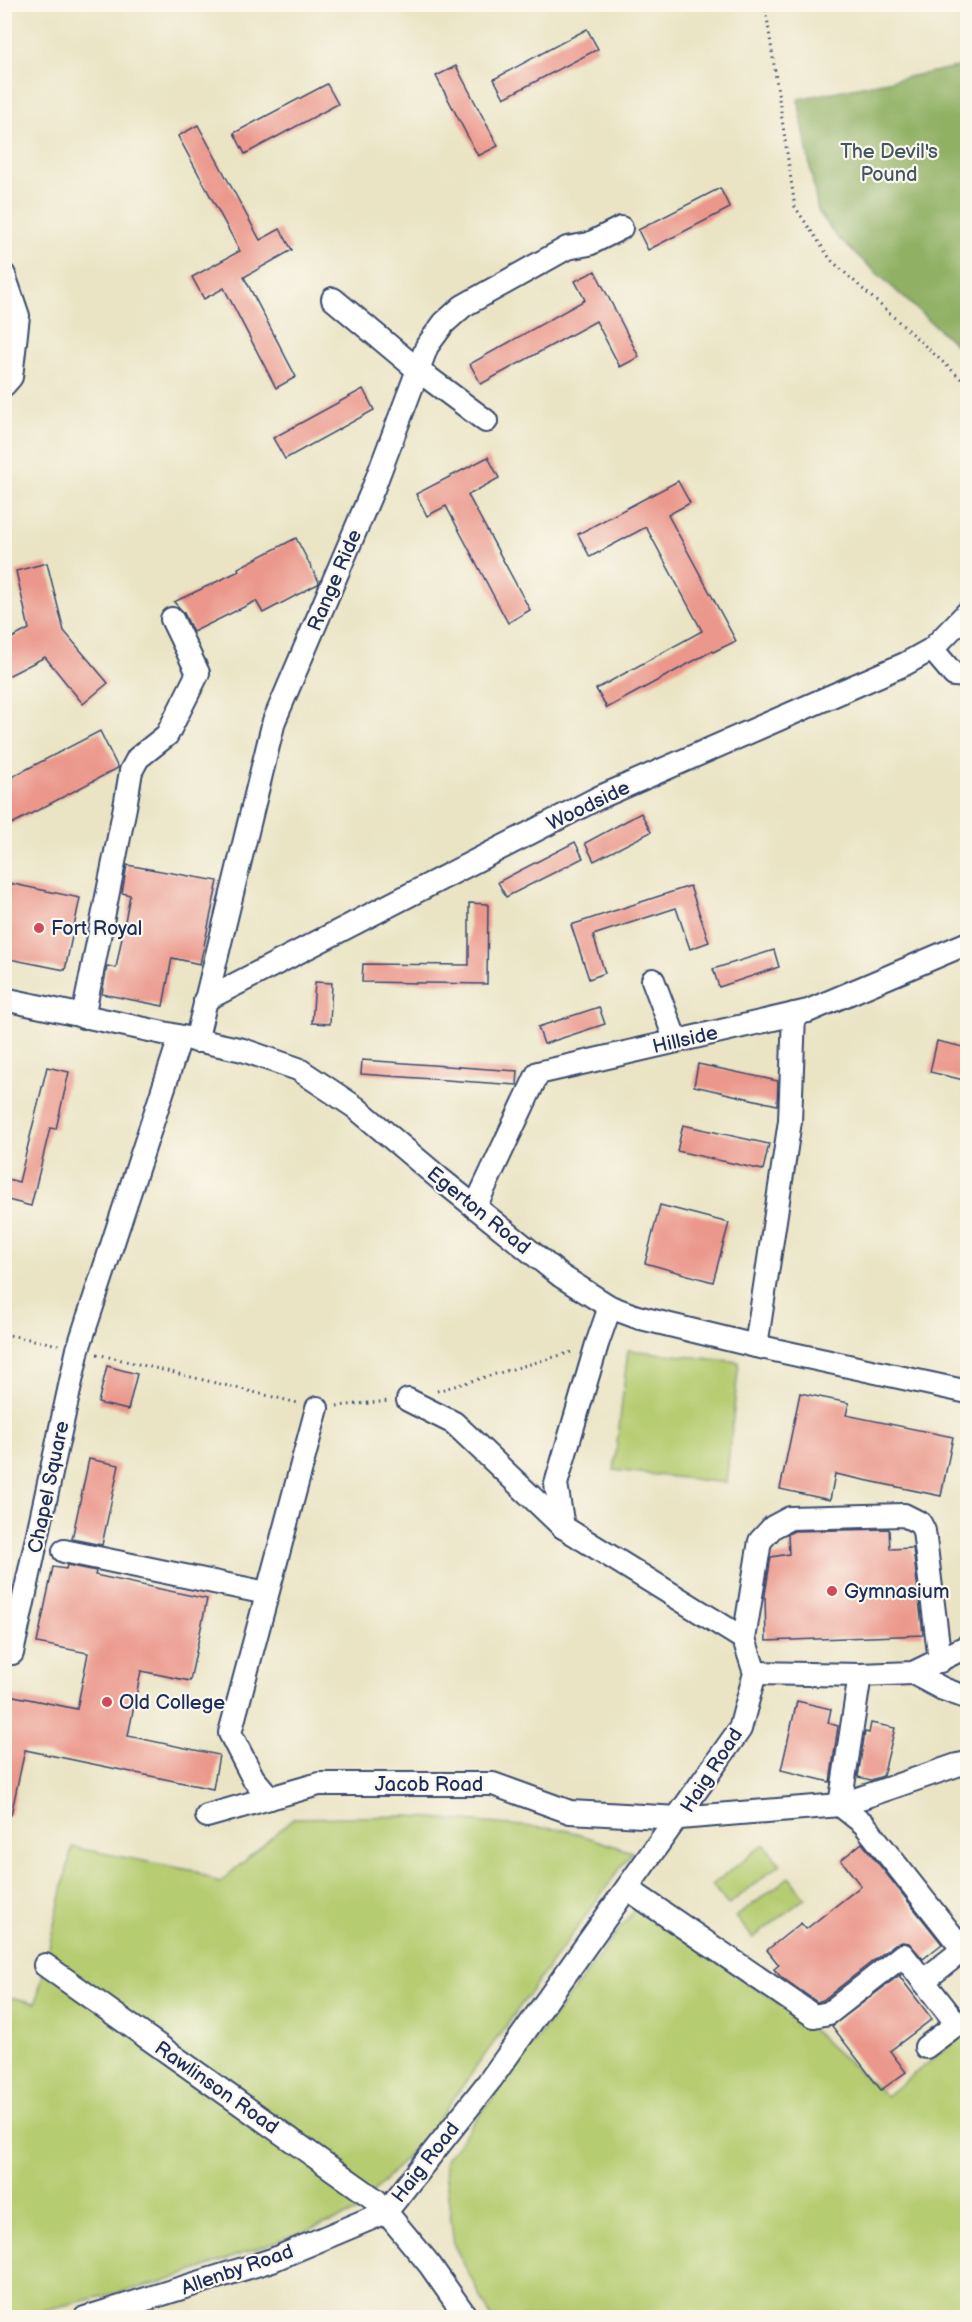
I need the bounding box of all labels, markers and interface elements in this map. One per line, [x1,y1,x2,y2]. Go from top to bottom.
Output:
park label: The Devil's Pound [840,140,938,187]
street label: Range Ride [303,526,367,635]
street label: Woodside [543,776,634,836]
place label: Fort Royal [51,917,142,941]
marker: Fort Royal [32,921,46,935]
street label: Hillside [650,1021,720,1059]
street label: Egerton Road [422,1162,535,1260]
street label: Chapel Square [23,1419,75,1555]
place label: Gymnasium [844,1580,949,1604]
marker: Gymnasium [825,1584,839,1598]
place label: Old College [119,1691,225,1715]
marker: Old College [100,1695,114,1709]
street label: Haig Road [676,1724,748,1817]
street label: Jacob Road [375,1773,483,1797]
street label: Rawlinson Road [150,2036,283,2139]
street label: Haig Road [387,2117,465,2208]
street label: Allenby Road [178,2240,296,2300]

